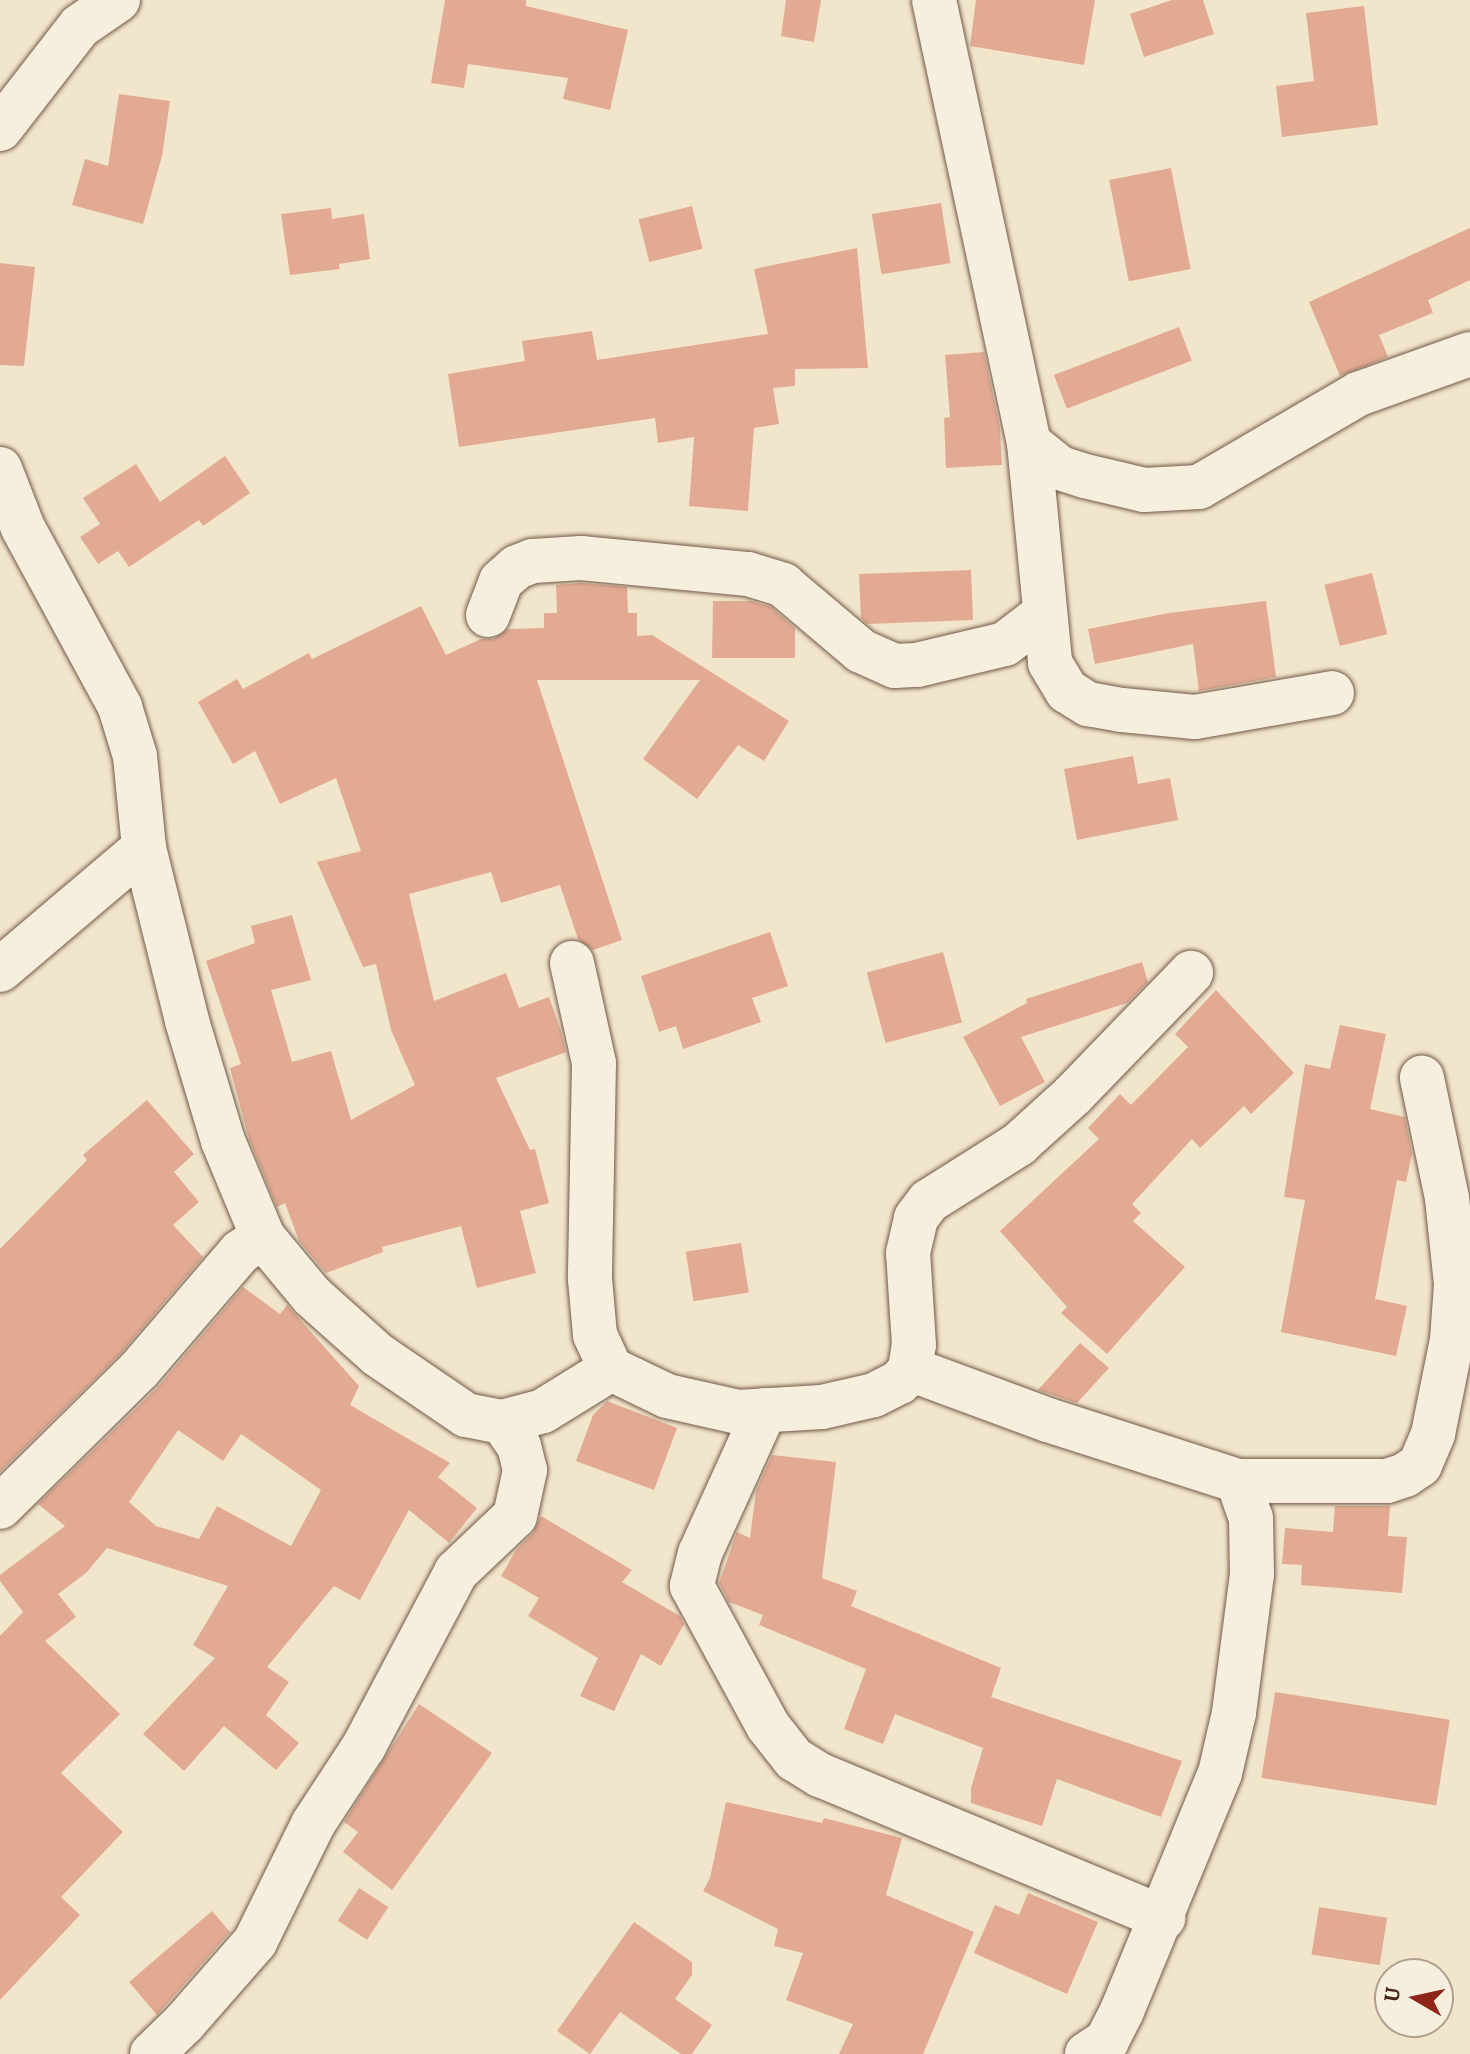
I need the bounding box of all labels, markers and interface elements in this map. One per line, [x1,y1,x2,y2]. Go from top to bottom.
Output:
north arrow [1374,1958,1454,2038]
text: U [1376,1985,1408,2004]

